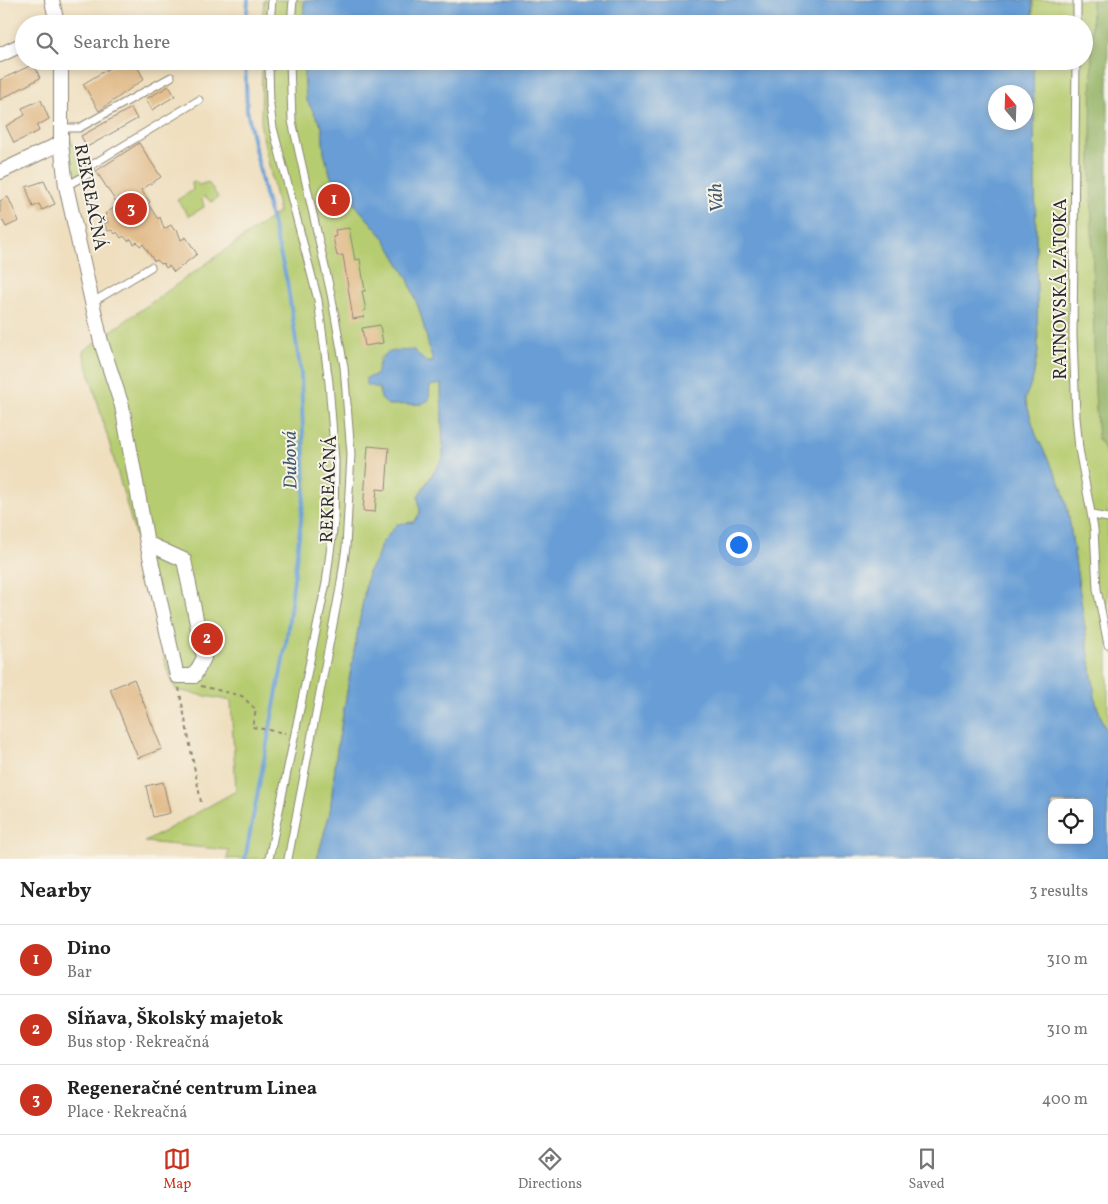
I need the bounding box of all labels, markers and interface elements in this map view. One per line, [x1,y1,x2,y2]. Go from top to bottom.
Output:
search box [15,15,1093,70]
icon: search [33,29,61,57]
text: Search here [73,30,170,56]
north arrow [988,85,1033,130]
street label: REKREAČNÁ [67,142,112,253]
pin: 1 [318,181,350,219]
water label: Váh [703,182,731,214]
pin: 3 [115,190,147,228]
street label: RATNOVSKÁ ZÁTOKA [1049,198,1074,380]
water label: Dubová [277,430,305,489]
street label: REKREAČNÁ [315,434,344,543]
your location [726,532,752,558]
pin: 2 [191,620,223,658]
map controls [1048,799,1093,844]
button: locate [1048,799,1093,844]
text: Nearby [20,877,91,906]
text: 3 results [1029,881,1088,903]
text: Dino [67,936,111,962]
text: 1 [33,949,39,971]
text: 310 m [1047,949,1088,971]
text: Bar [67,962,92,984]
text: Sĺňava, Školský majetok [67,1006,283,1032]
text: 2 [32,1019,40,1041]
text: 310 m [1047,1019,1088,1041]
text: Bus stop · Rekreačná [67,1032,209,1054]
text: Regeneračné centrum Linea [67,1076,317,1102]
text: 3 [32,1089,40,1111]
text: 400 m [1042,1089,1088,1111]
text: Place · Rekreačná [67,1102,187,1124]
tab: Map [163,1145,191,1194]
tab: Directions [518,1145,582,1194]
tab: Saved [909,1145,945,1194]

